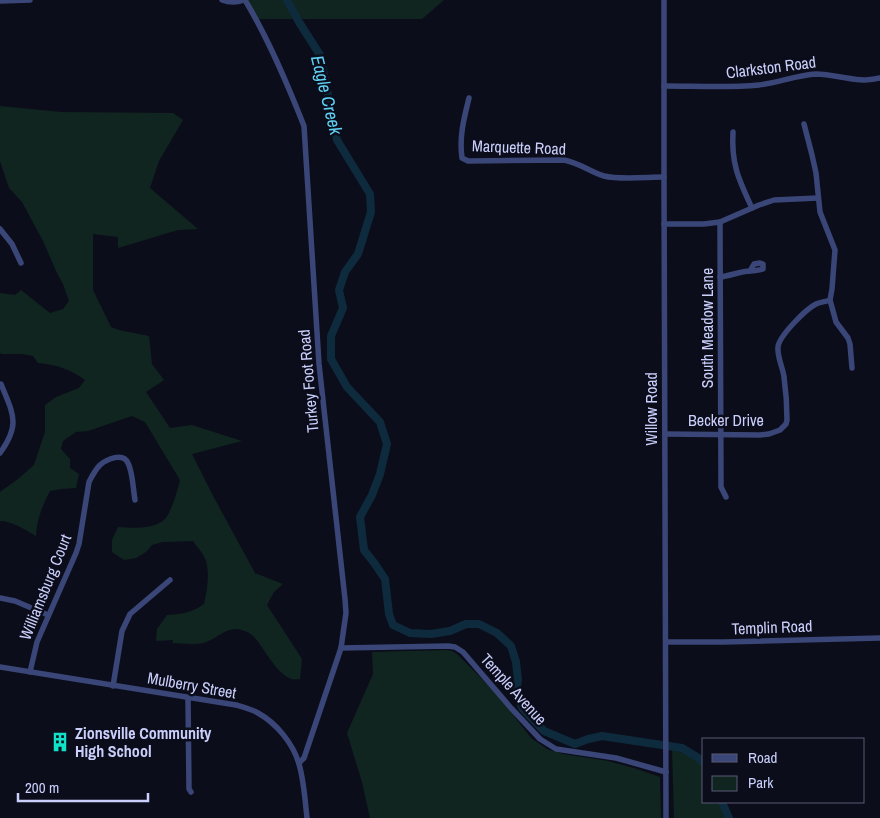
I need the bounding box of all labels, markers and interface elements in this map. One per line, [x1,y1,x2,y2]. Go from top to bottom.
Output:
street label: Clarkston Road [725,51,817,83]
water label: Eagle Creek [305,53,349,138]
street label: Marquette Road [472,134,566,160]
street label: South Meadow Lane [696,268,718,388]
street label: Turkey Foot Road [293,329,323,433]
street label: Willow Road [640,372,662,446]
street label: Becker Drive [688,409,764,431]
street label: Williamsburg Court [14,531,76,643]
street label: Templin Road [731,615,813,639]
street label: Temple Avenue [476,648,552,730]
street label: Mulberry Street [146,666,238,704]
place label: Zionsville Community High School [75,722,212,762]
building icon: Zionsville Community High School [49,731,71,753]
legend [702,738,865,803]
text: Road [748,747,777,768]
scale bar [18,770,148,802]
text: Park [748,772,774,793]
text: 200 m [25,777,59,798]

